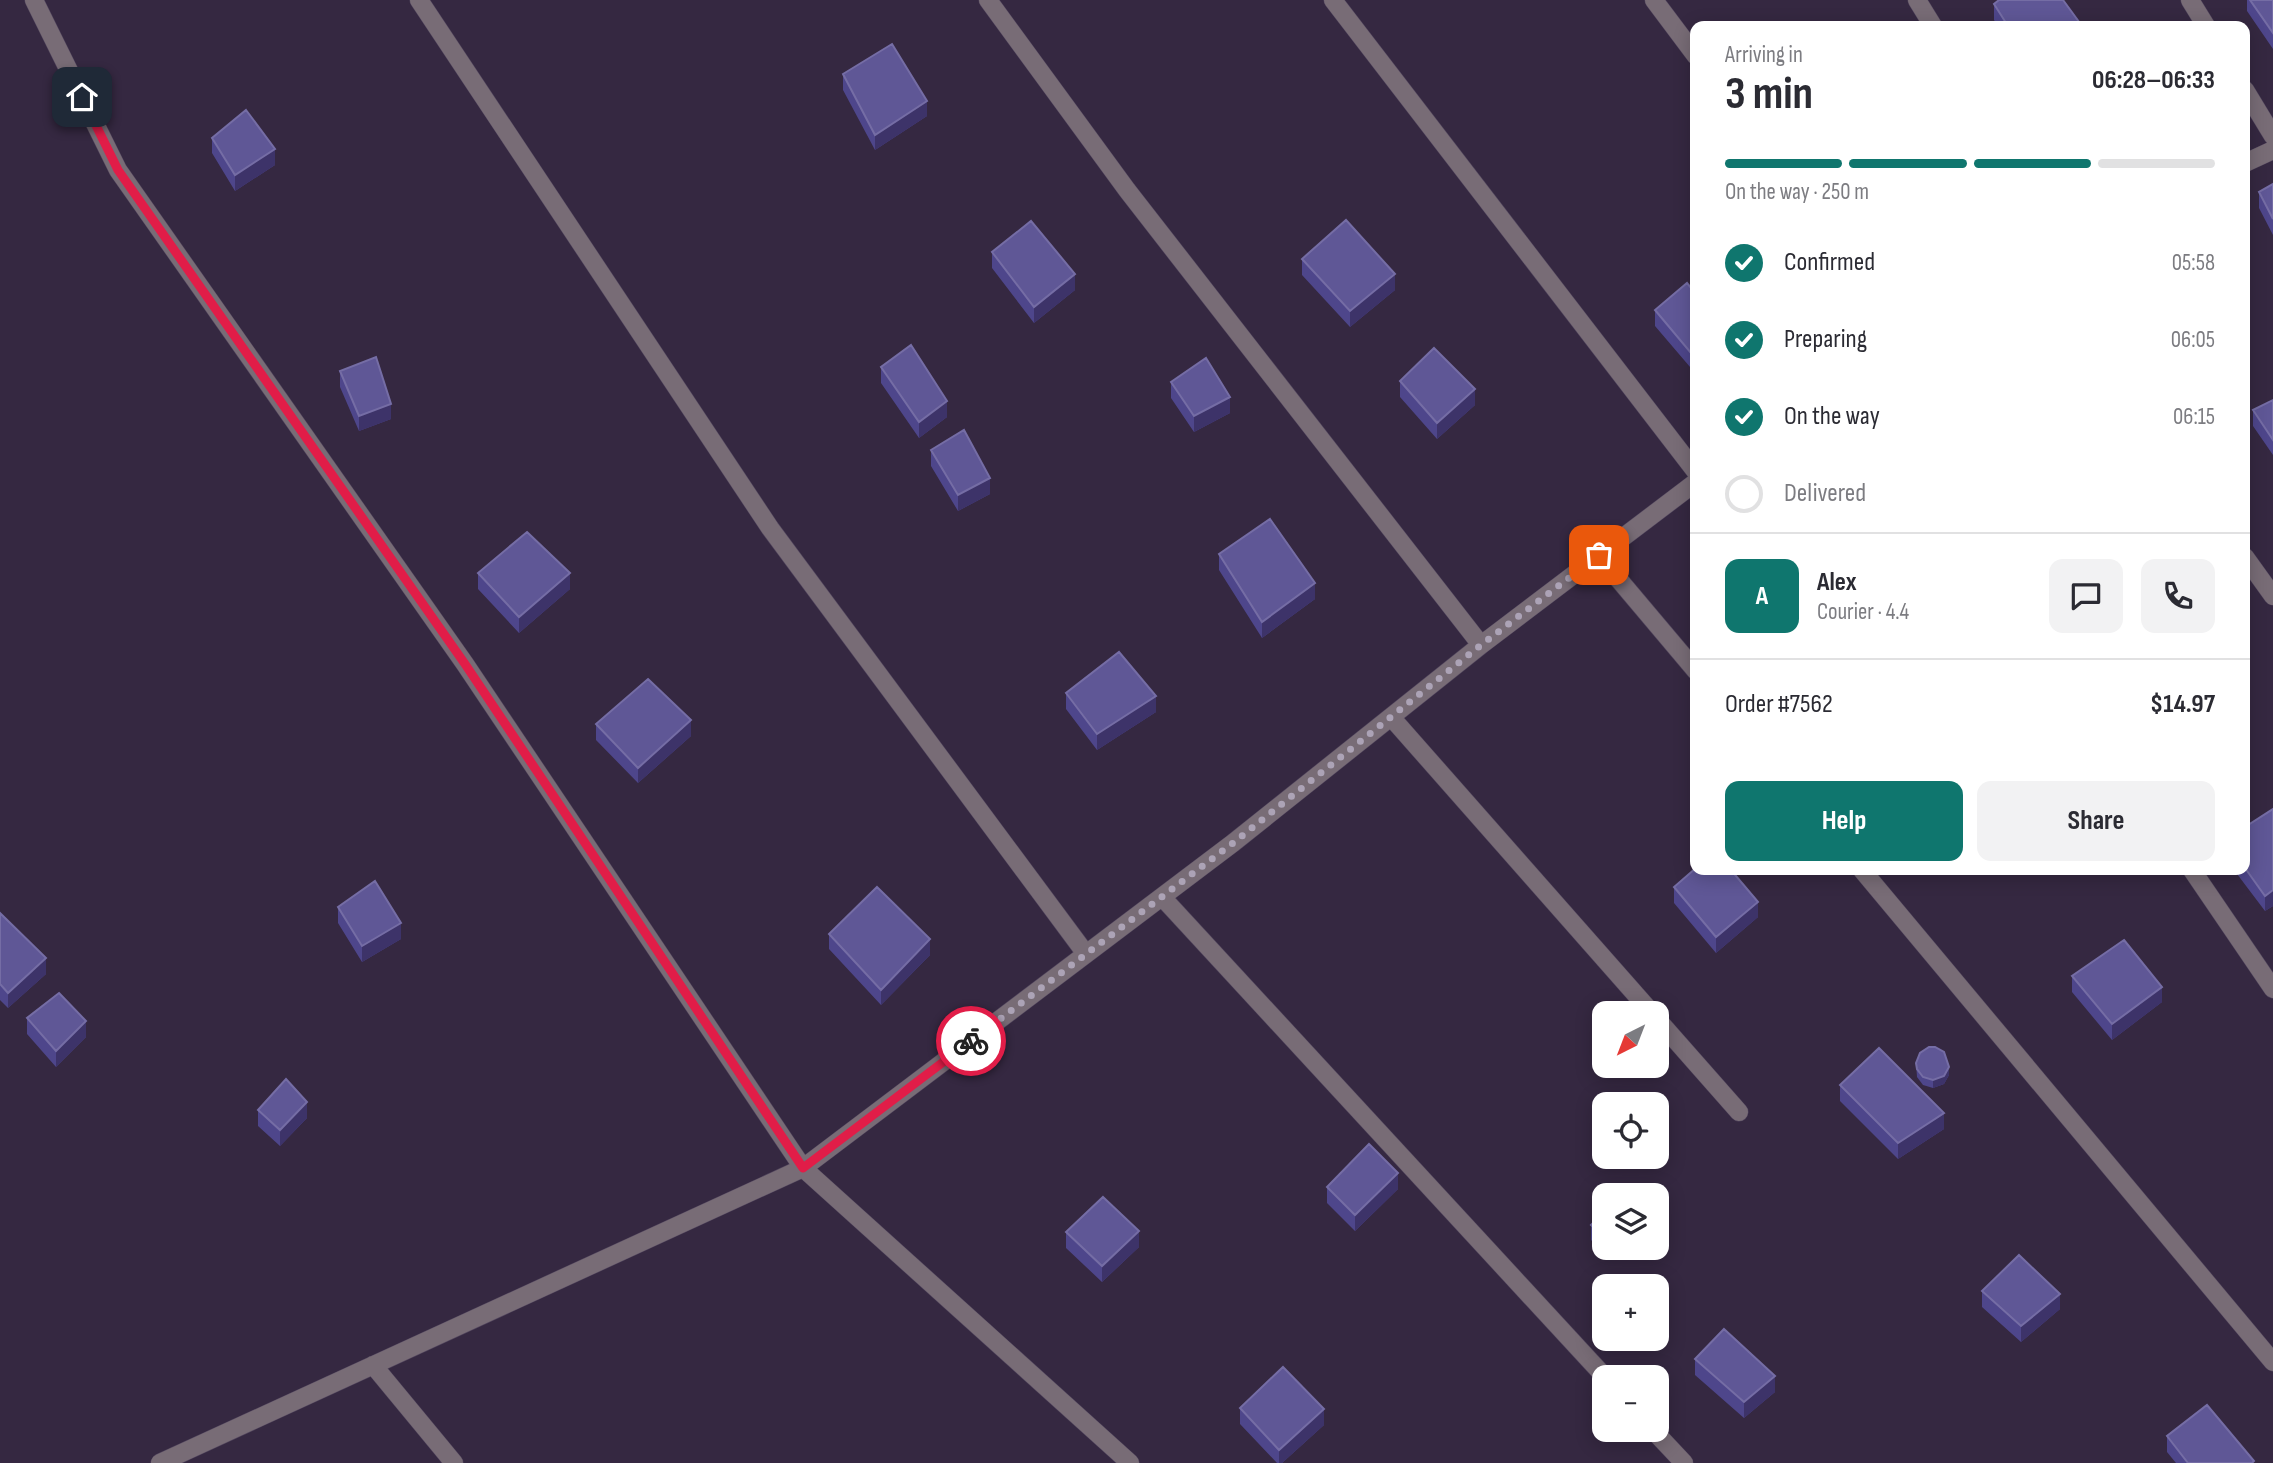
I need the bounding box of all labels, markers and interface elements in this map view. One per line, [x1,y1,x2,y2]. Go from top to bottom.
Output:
text: Arriving in [1725,41,1803,69]
text: 06:28–06:33 [2092,65,2215,96]
pin [52,67,112,127]
text: 3 min [1725,67,1813,122]
icon: home [63,78,101,116]
text: On the way · 250 m [1725,178,1869,206]
icon: check [1725,244,1763,282]
text: Confirmed [1784,247,1875,278]
text: 05:58 [2172,249,2215,277]
icon: check [1725,321,1763,359]
text: Preparing [1784,324,1867,355]
text: 06:05 [2171,326,2215,354]
icon: check [1725,398,1763,436]
text: On the way [1784,401,1880,432]
text: 06:15 [2173,403,2215,431]
text: Delivered [1784,478,1866,509]
pin [1569,525,1629,585]
icon: bag [1580,536,1618,574]
button: chat [2049,559,2123,633]
button: phone [2141,559,2215,633]
text: Alex [1817,567,1857,598]
text: A [1756,581,1768,612]
text: Courier · 4.4 [1817,598,1909,626]
text: Order #7562 [1725,689,1833,720]
text: $14.97 [2150,689,2215,720]
button: Help [1725,781,1963,861]
button: Share [1977,781,2215,861]
north arrow [1592,1001,1670,1078]
map controls [1592,1001,1669,1442]
courier [936,1006,1006,1076]
icon: bike [952,1022,990,1060]
button: locate [1592,1092,1669,1169]
button: layers [1592,1183,1669,1260]
button: + [1592,1274,1669,1351]
button: − [1592,1365,1669,1442]

